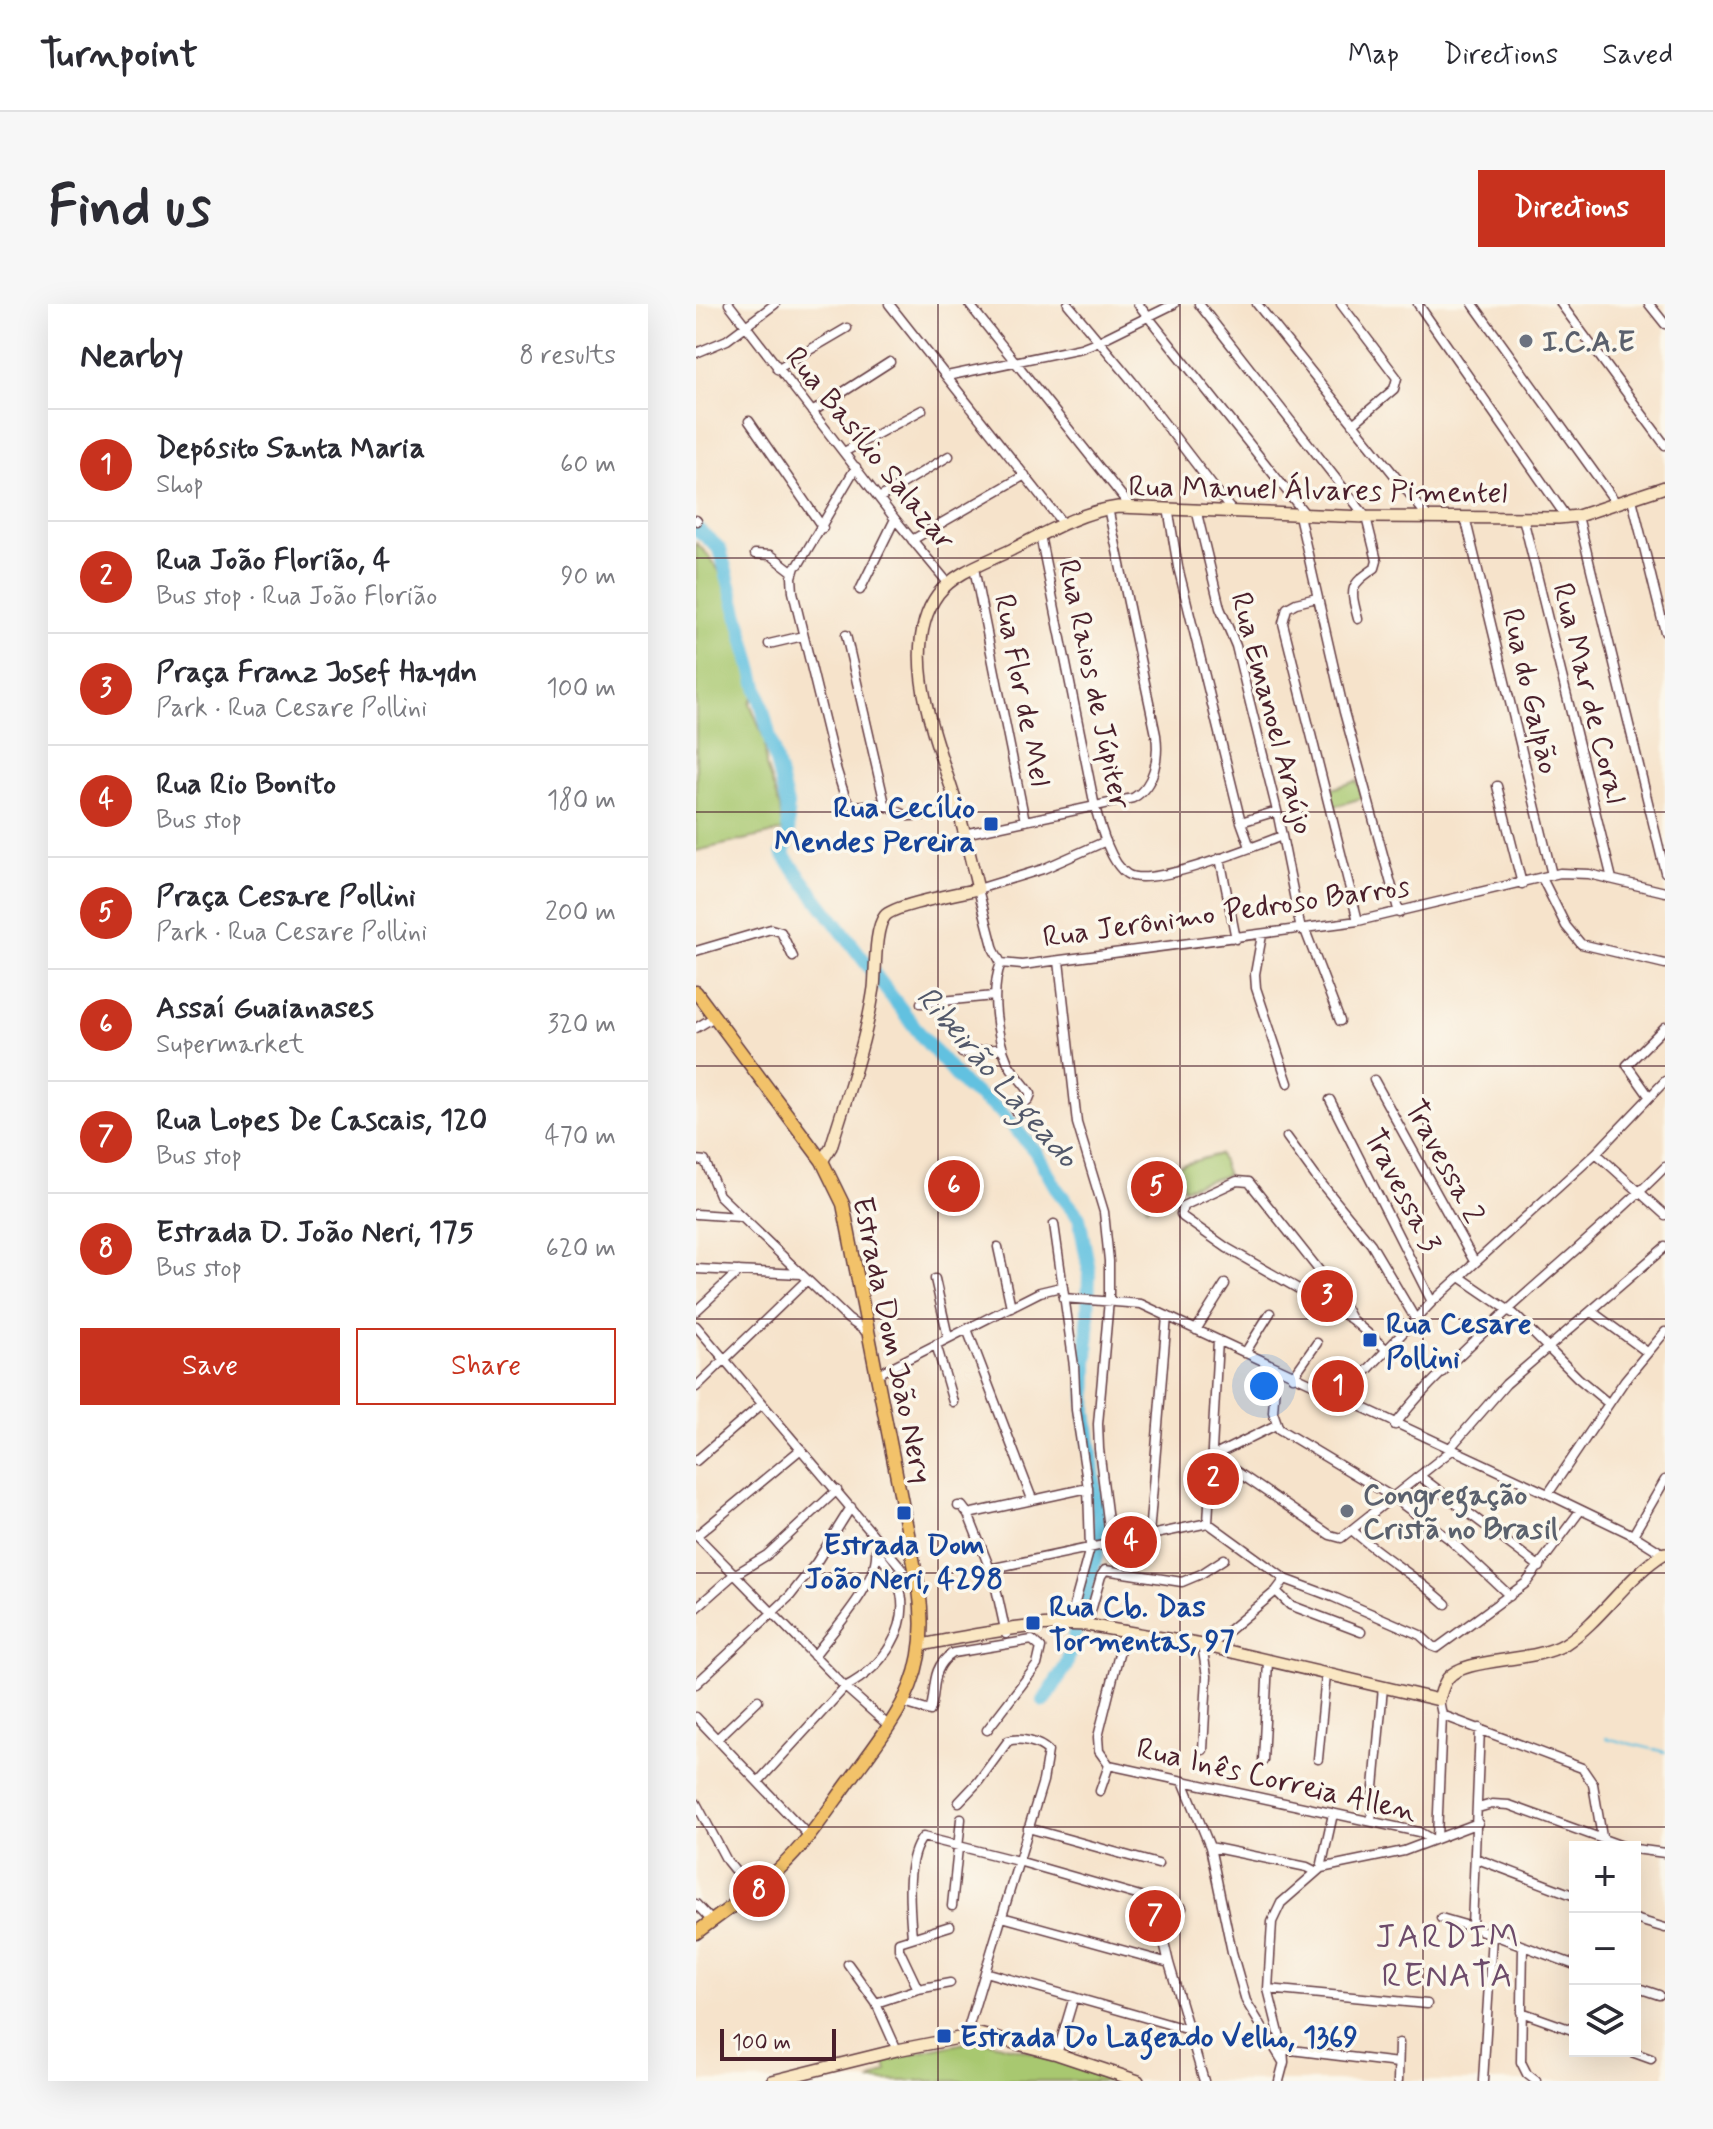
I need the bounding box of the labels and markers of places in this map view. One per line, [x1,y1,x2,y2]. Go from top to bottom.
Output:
place label: I.C.A.E [1542,323,1635,362]
marker: I.C.A.E [1517,332,1535,350]
place label: Rua Cecílio Mendes Pereira [774,789,975,862]
marker: Rua Cecílio Mendes Pereira [982,815,1000,833]
pin: 6 [928,1156,980,1216]
pin: 5 [1131,1157,1183,1217]
pin: 3 [1301,1266,1353,1326]
place label: Rua Cesare Pollini [1386,1305,1532,1378]
marker: Rua Cesare Pollini [1361,1331,1379,1349]
pin: 1 [1312,1356,1364,1416]
pin: 2 [1187,1449,1239,1509]
place label: Congregação Cristã no Brasil [1363,1476,1558,1549]
marker: Congregação Cristã no Brasil [1338,1502,1356,1520]
marker: Estrada Dom João Neri, 4298 [895,1504,913,1522]
pin: 4 [1105,1512,1157,1572]
place label: Estrada Dom João Neri, 4298 [805,1526,1003,1599]
place label: Rua Cb. Das Tormentas, 97 [1049,1588,1235,1661]
marker: Rua Cb. Das Tormentas, 97 [1024,1614,1042,1632]
pin: 8 [733,1861,785,1921]
pin: 7 [1129,1886,1181,1946]
place label: Estrada Do Lageado Velho, 1369 [960,2018,1358,2061]
marker: Estrada Do Lageado Velho, 1369 [935,2027,953,2045]

